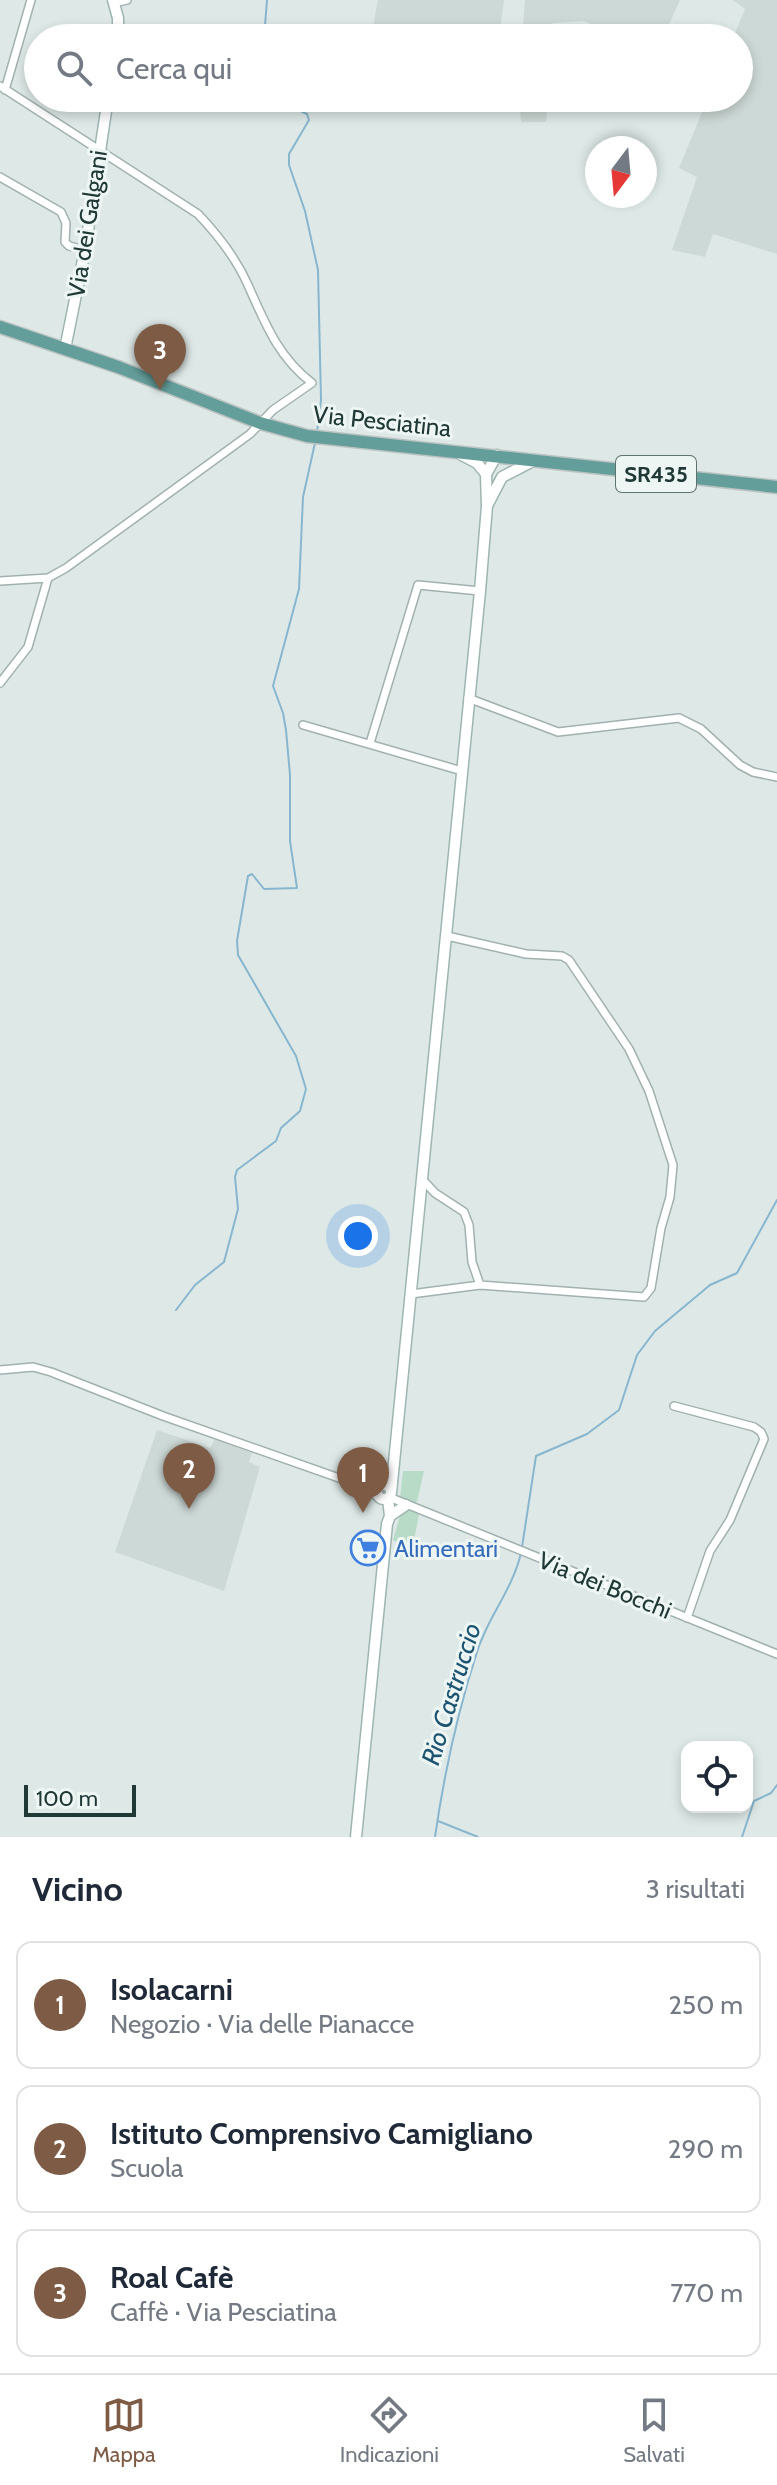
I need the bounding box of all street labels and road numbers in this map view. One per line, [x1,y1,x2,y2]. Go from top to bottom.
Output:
street label: Via dei Galgani [61,148,113,300]
street label: Via Pesciatina [311,399,453,443]
road number: SR435 [616,456,696,492]
street label: Via dei Bocchi [534,1545,676,1625]

